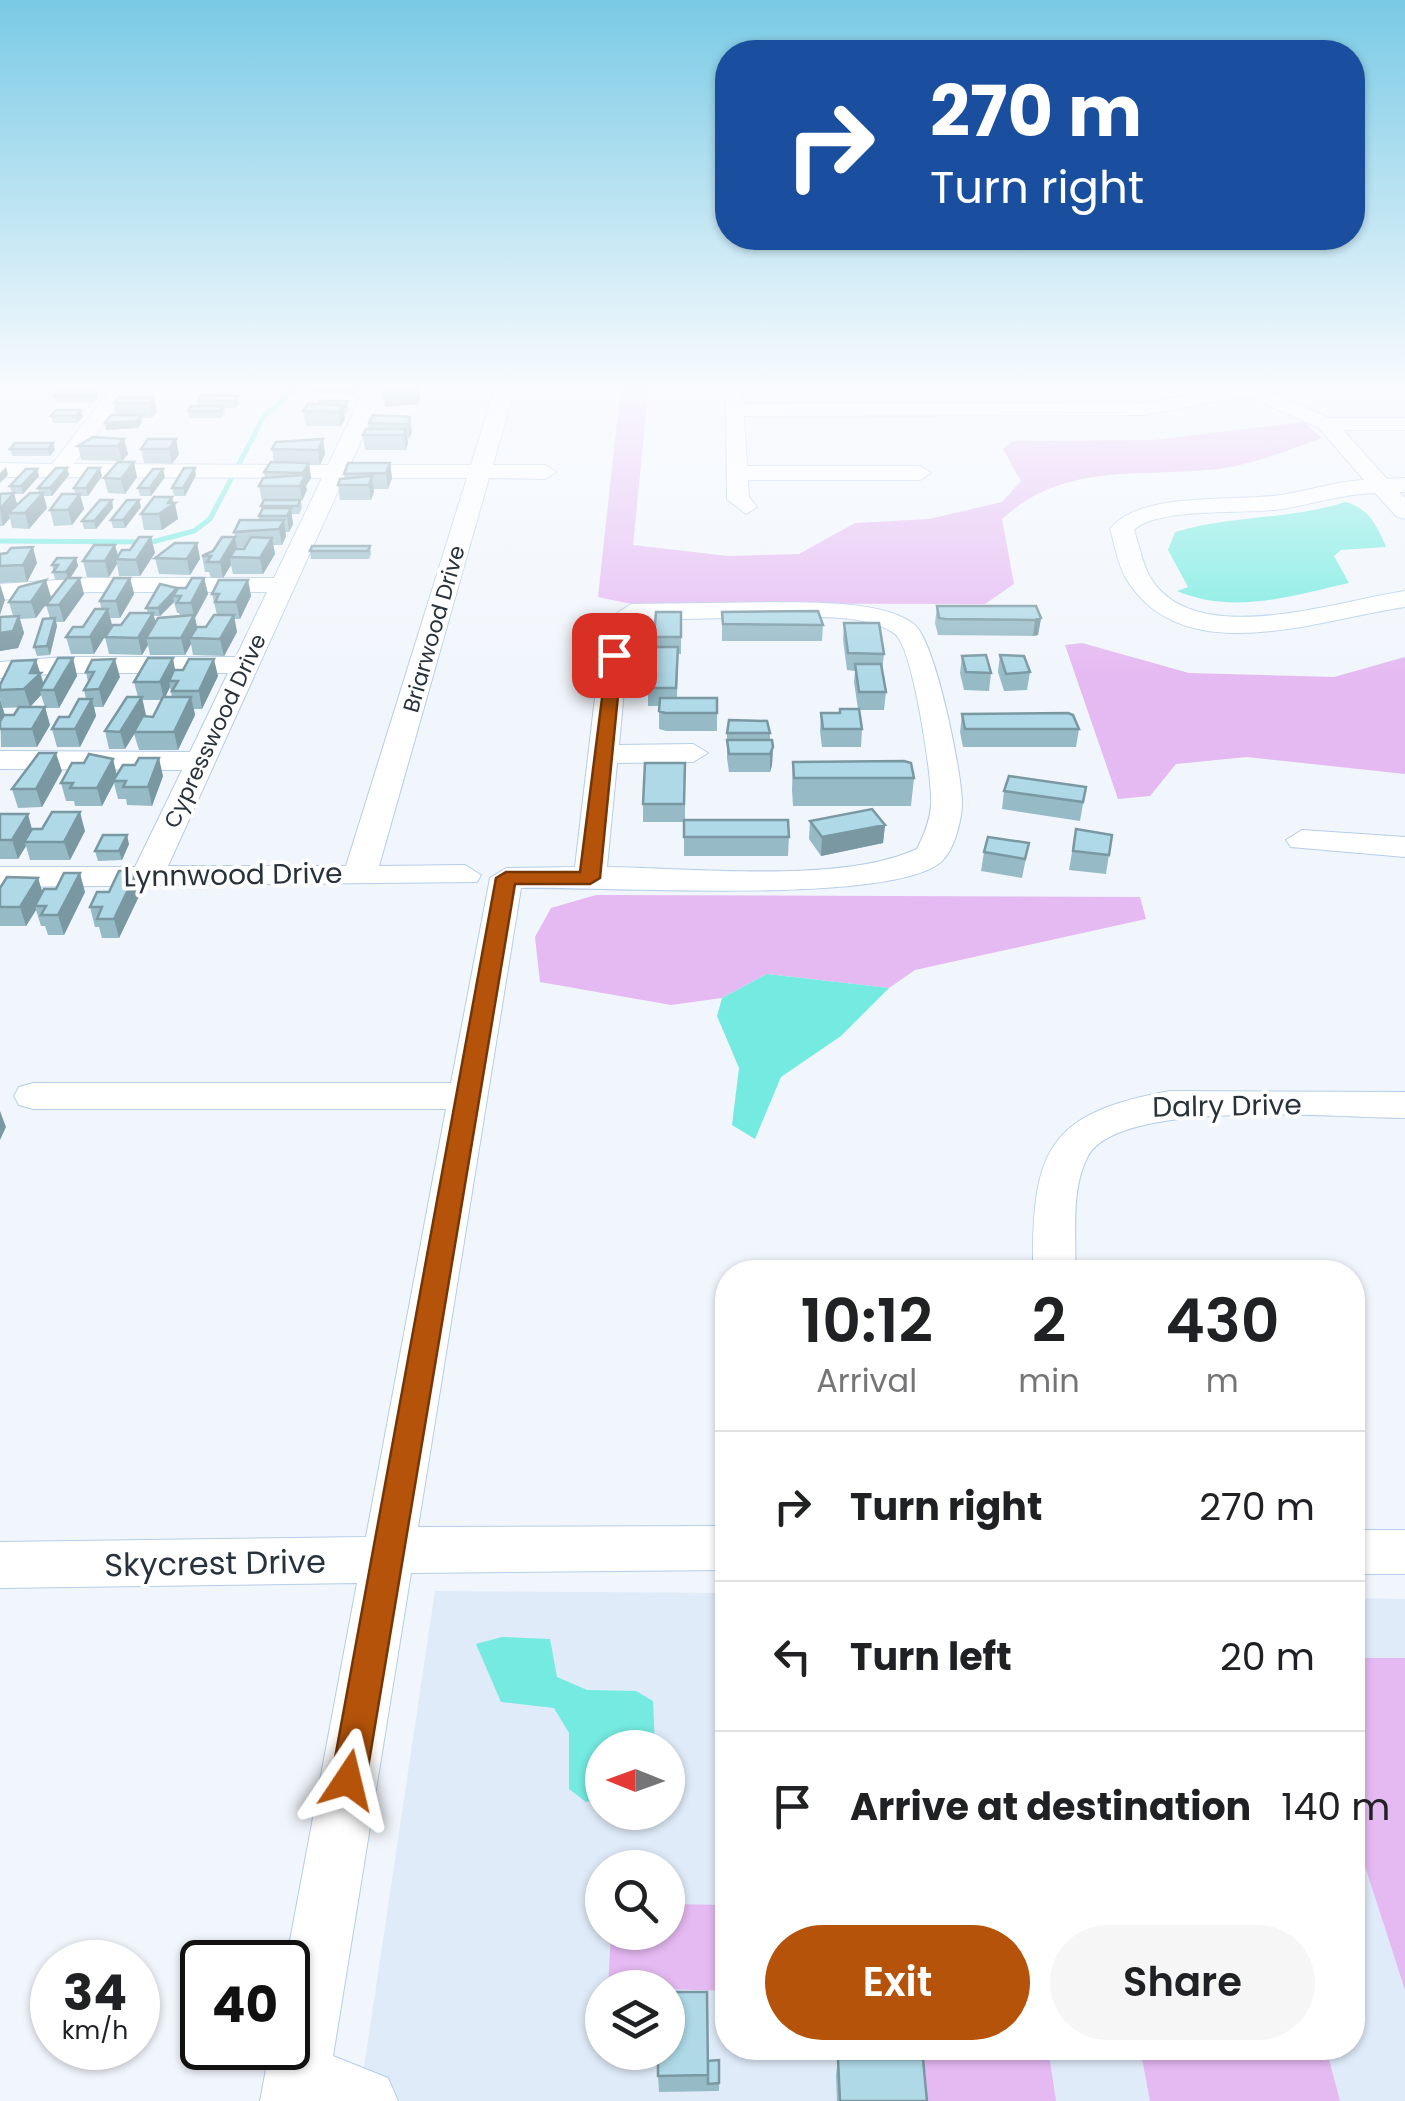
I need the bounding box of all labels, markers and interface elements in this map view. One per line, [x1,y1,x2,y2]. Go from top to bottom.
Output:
text: 270 m [930,62,1142,161]
icon: right [765,80,895,210]
text: Turn right [930,156,1144,219]
street label: Briarwood Drive [395,542,473,716]
pin [572,613,657,698]
icon: arrive [587,628,642,683]
street label: Cypresswood Drive [156,629,274,833]
street label: Lynnwood Drive [123,854,343,896]
street label: Dalry Drive [1152,1085,1302,1127]
text: 10:12 [800,1279,933,1363]
text: 2 [1032,1279,1066,1363]
text: 430 [1165,1279,1280,1363]
text: Arrival [816,1358,917,1403]
text: min [1018,1358,1080,1403]
text: m [1206,1358,1239,1403]
icon: right [765,1479,820,1534]
text: Turn right [850,1480,1042,1533]
text: 270 m [1199,1480,1315,1533]
street label: Skycrest Drive [104,1539,326,1587]
icon: left [765,1629,820,1684]
text: Turn left [850,1630,1012,1683]
text: 20 m [1220,1630,1315,1683]
position arrow [296,1728,400,1832]
north arrow [585,1730,685,1830]
map controls [585,1730,685,2070]
icon: arrive [765,1779,820,1834]
text: Arrive at destination [850,1780,1251,1833]
text: 140 m [1281,1780,1390,1833]
button: search [585,1850,685,1950]
button: Exit [765,1925,1030,2040]
button: Share [1050,1925,1315,2040]
speed limit sign: 40 [180,1940,310,2070]
text: 34 [63,1957,127,2028]
button: layers [585,1970,685,2070]
text: km/h [62,2013,128,2048]

